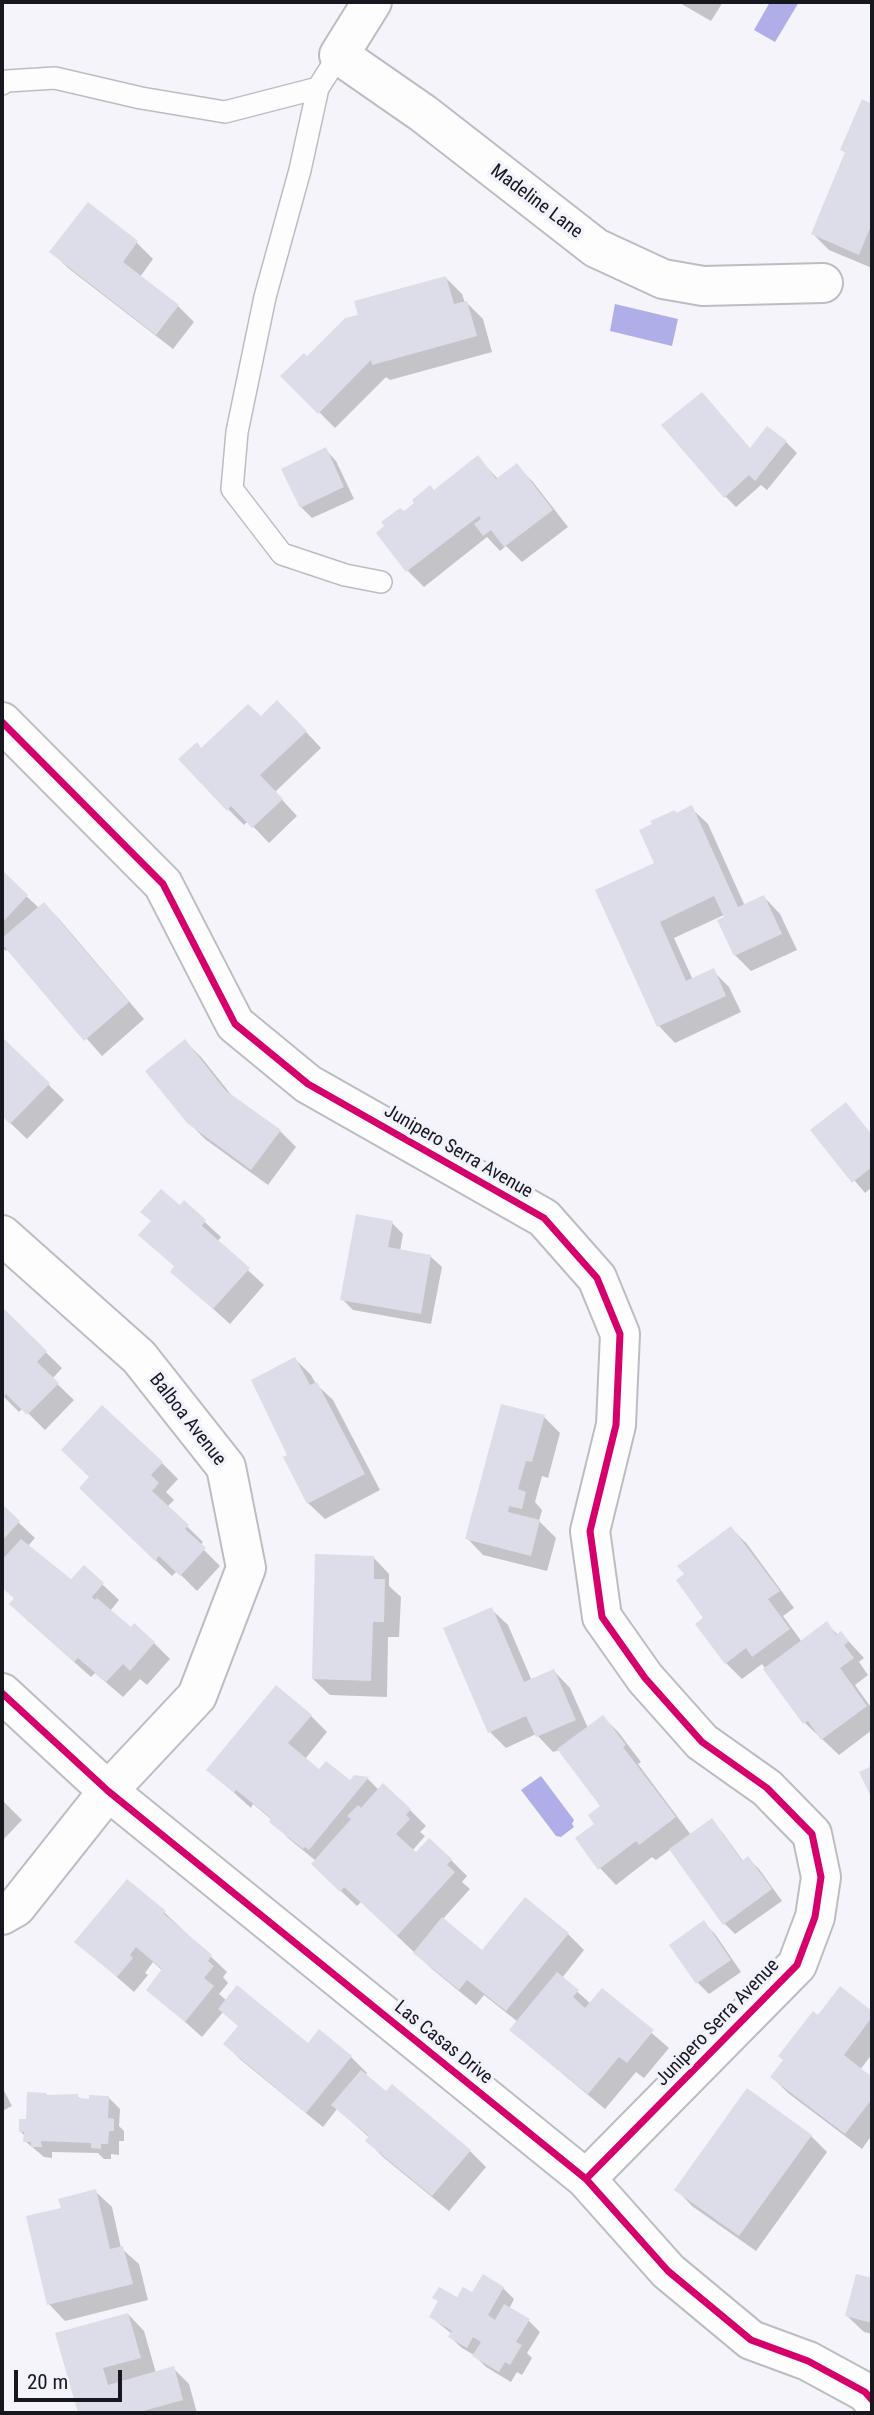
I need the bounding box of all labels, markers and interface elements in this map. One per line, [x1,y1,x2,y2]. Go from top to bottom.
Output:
street label: Madeline Lane [486,160,586,244]
street label: Junipero Serra Avenue [380,1100,536,1204]
street label: Balboa Avenue [144,1369,230,1471]
street label: Junipero Serra Avenue [652,1955,784,2091]
street label: Las Casas Drive [389,1996,497,2090]
scale bar [18,2356,126,2400]
text: 20 m [27,2370,68,2394]

